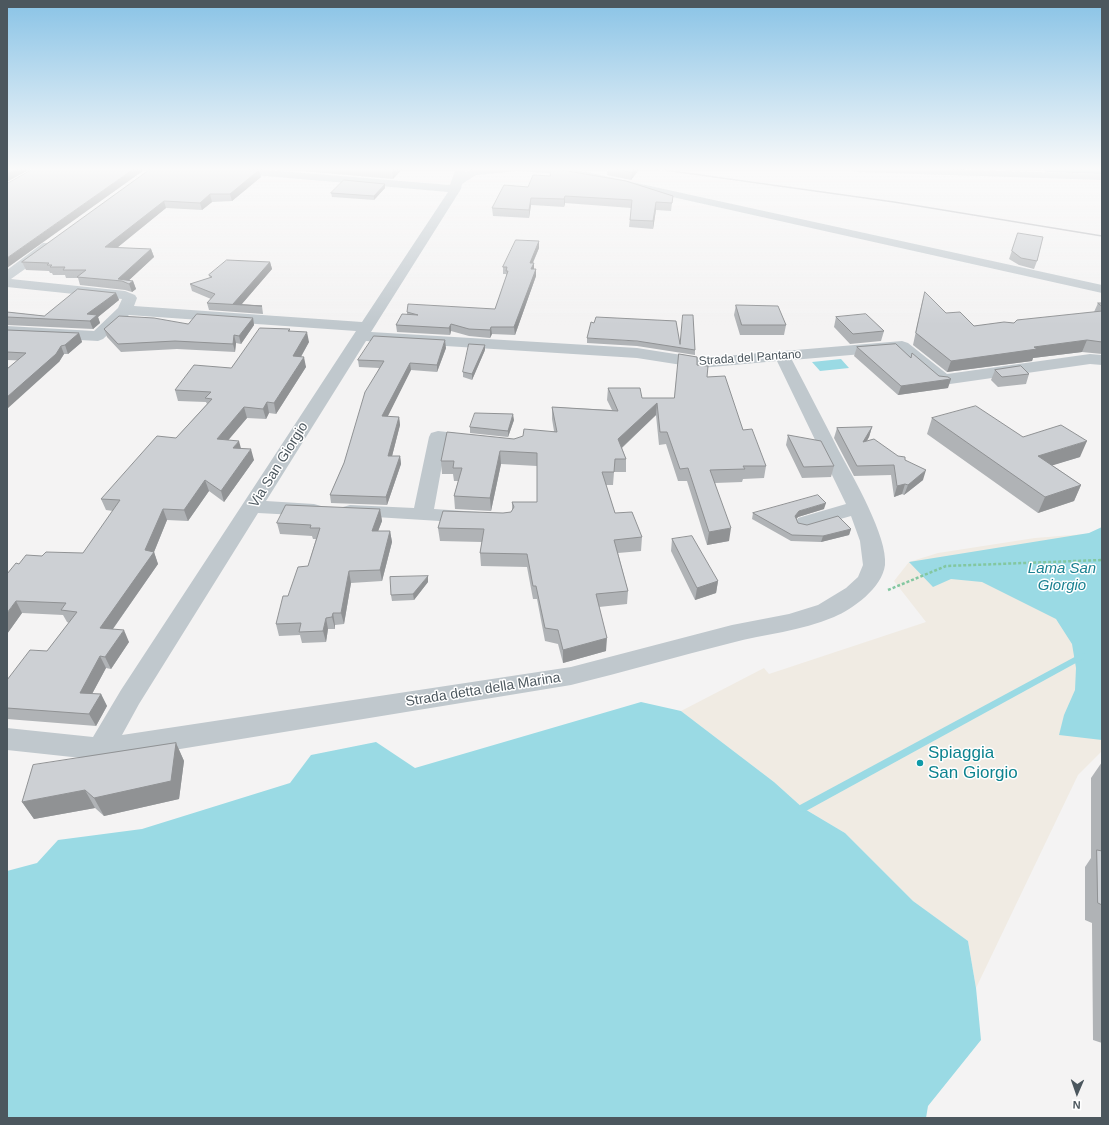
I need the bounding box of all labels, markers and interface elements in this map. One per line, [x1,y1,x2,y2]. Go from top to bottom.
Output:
street label: Strada del Pantano [698,347,802,369]
street label: Via San Giorgio [246,419,312,511]
water label: Lama San Giorgio [1028,560,1096,595]
street label: Strada detta della Marina [404,669,562,711]
place label: Spiaggia San Giorgio [928,743,1018,783]
marker: Spiaggia San Giorgio [915,758,925,768]
north arrow [1057,1073,1097,1113]
text: N [1072,1099,1081,1111]

